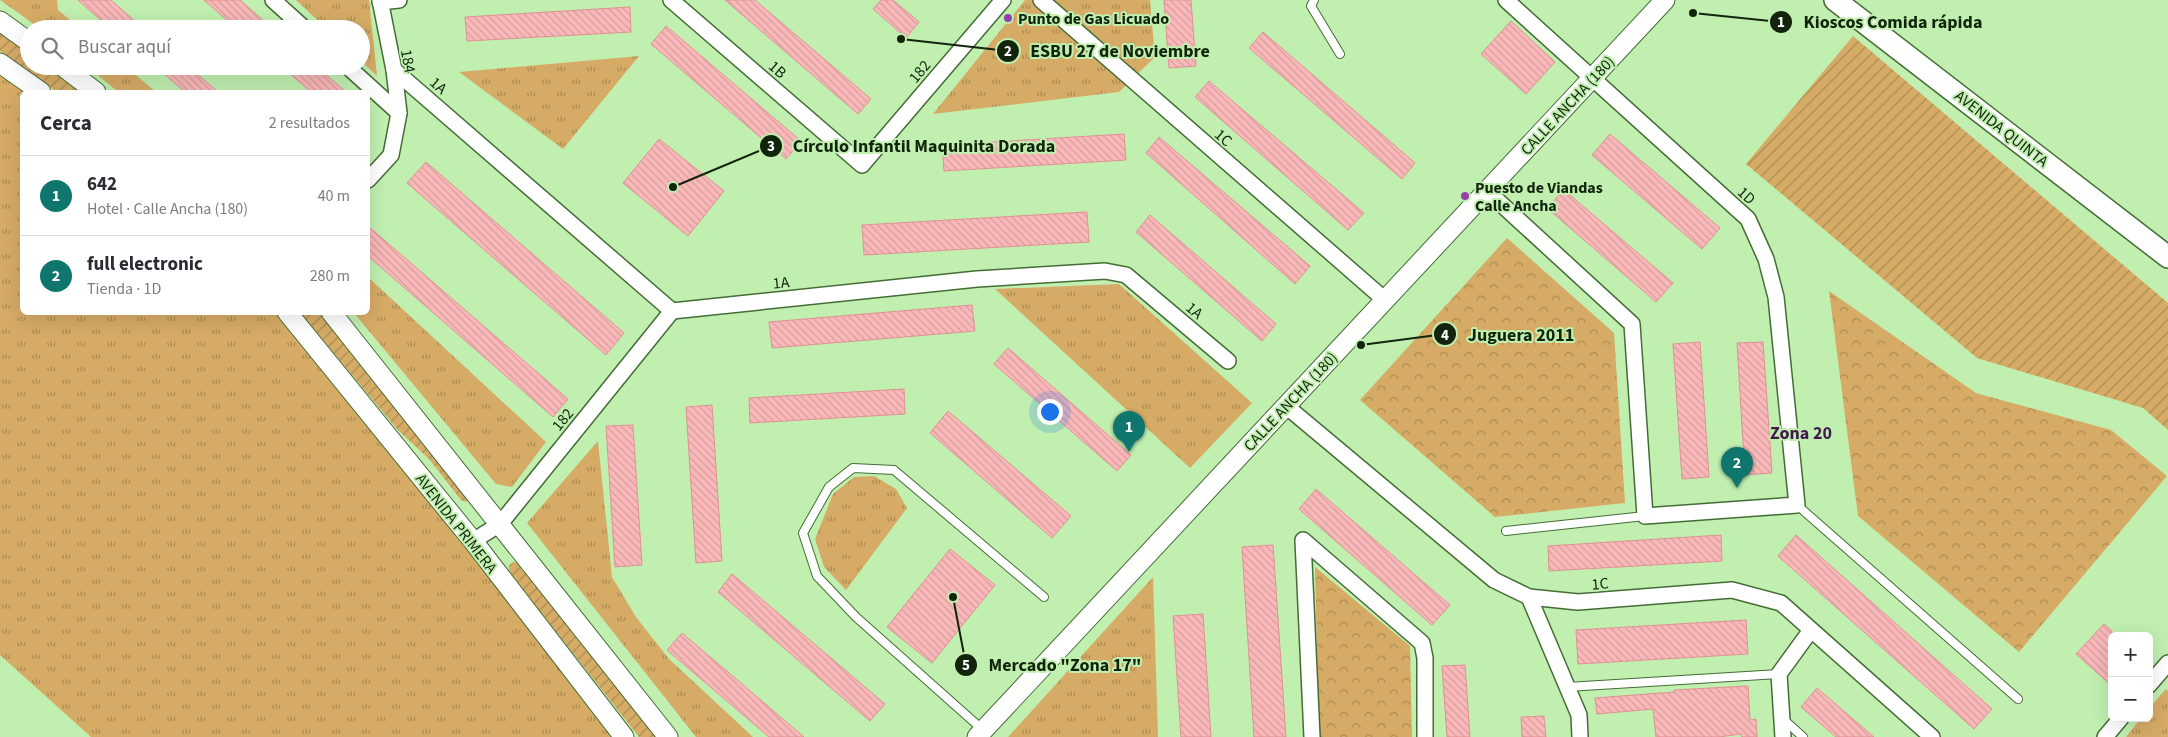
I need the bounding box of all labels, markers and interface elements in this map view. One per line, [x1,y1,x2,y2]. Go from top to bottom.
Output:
callout: Kioscos Comida rápida [1769,6,1992,39]
place label: Punto de Gas Licuado [1018,8,1169,30]
text: Kioscos Comida rápida [1804,10,1982,35]
marker: Punto de Gas Licuado [1002,12,1014,24]
text: 1 [1777,12,1785,33]
search box [20,20,370,75]
icon: search [38,34,66,62]
text: Buscar aquí [78,34,171,61]
callout: ESBU 27 de Noviembre [995,35,1220,68]
text: ESBU 27 de Noviembre [1030,39,1210,64]
text: 2 [1004,41,1012,62]
street label: 184 [395,47,421,75]
street label: CALLE ANCHA (180) [1516,51,1620,160]
street label: 182 [904,55,936,88]
street label: 1B [764,56,791,84]
street label: 1A [425,72,452,100]
street label: AVENIDA QUINTA [1950,85,2053,173]
text: Cerca [40,108,92,138]
text: 2 resultados [269,112,350,134]
street label: 1C [1210,124,1237,152]
callout: Círculo Infantil Maquinita Dorada [758,130,1066,163]
text: Círculo Infantil Maquinita Dorada [793,134,1055,159]
text: 3 [767,136,775,157]
text: 642 [87,171,117,198]
place label: Puesto de Viandas Calle Ancha [1475,177,1603,217]
street label: 1D [1732,182,1760,210]
text: 1 [52,185,60,207]
text: 40 m [318,185,350,207]
marker: Puesto de Viandas Calle Ancha [1459,190,1471,202]
text: Hotel · Calle Ancha (180) [87,198,248,220]
text: full electronic [87,251,203,278]
text: 2 [52,265,60,287]
text: 280 m [310,265,350,287]
street label: 1A [772,271,791,295]
text: Tienda · 1D [87,278,161,300]
street label: 1A [1181,297,1208,325]
callout: Juguera 2011 [1433,318,1584,351]
text: Juguera 2011 [1468,323,1574,348]
text: 4 [1441,325,1449,346]
street label: CALLE ANCHA (180) [1239,347,1343,456]
your location [1037,399,1063,425]
street label: 182 [547,403,579,436]
pin: 1 [1113,411,1145,452]
district label: Zona 20 [1770,421,1832,446]
pin: 2 [1721,447,1753,488]
street label: AVENIDA PRIMERA [410,469,502,578]
street label: 1C [1591,572,1610,596]
map controls [2108,632,2153,722]
button: + [2108,632,2153,677]
callout: Mercado "Zona 17" [953,649,1151,682]
text: Mercado "Zona 17" [989,653,1141,678]
text: 5 [962,655,970,676]
button: − [2108,677,2153,722]

